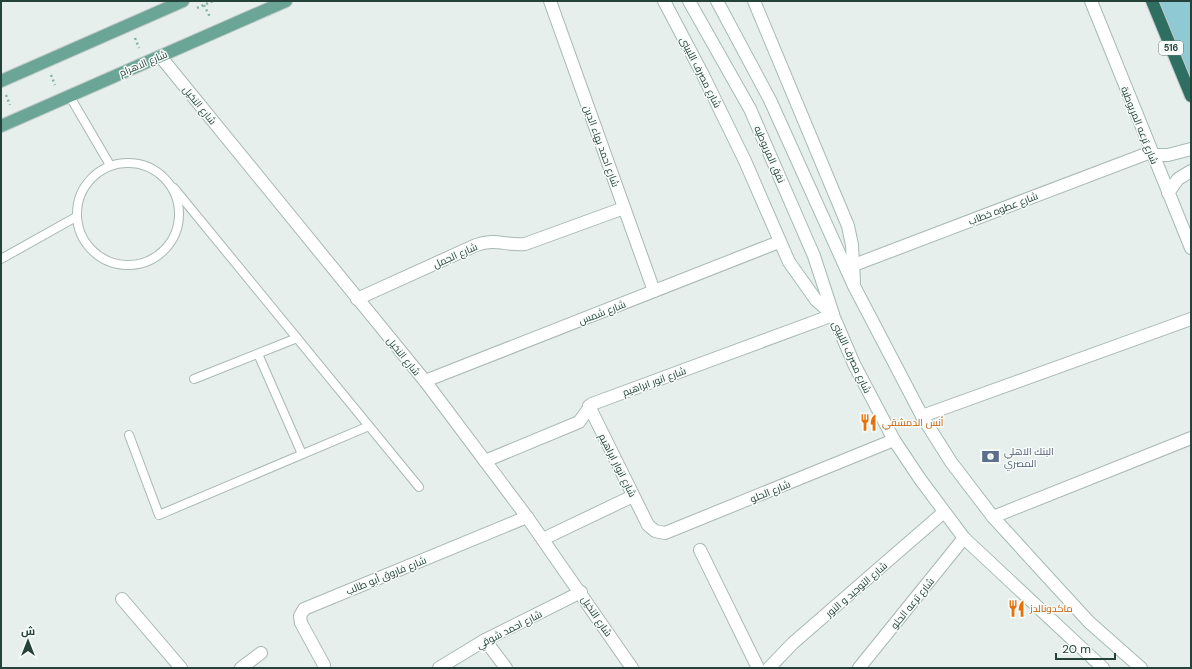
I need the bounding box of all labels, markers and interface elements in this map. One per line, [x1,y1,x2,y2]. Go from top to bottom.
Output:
street label: شارع مصرف اللبينى [677,34,724,110]
road number: 516 [1159,41,1183,55]
street label: شارع الاهرام [117,47,170,80]
street label: شارع النخيل [180,83,219,127]
street label: شارع ترعه المريوطية [1118,84,1161,166]
street label: شارع احمد بهاء الدين [581,104,622,189]
street label: نفق المريوطيه [751,124,788,185]
street label: شارع عطوه خطاب [966,189,1040,228]
street label: شارع الجمل [431,240,479,271]
street label: شارع شمس [577,298,628,327]
street label: شارع مصرف اللبينى [829,319,874,395]
street label: شارع النخيل [384,334,423,378]
street label: شارع انور ابراهيم [620,364,688,400]
restaurant icon: أنس الدمشقي [859,412,879,432]
place label: أنس الدمشقي [882,416,944,430]
street label: شارع انوار ابراهيم [595,431,639,500]
place label: البنك الاهلي المصري [1004,445,1054,471]
bank icon: البنك الاهلي المصري [981,447,1001,467]
street label: شارع الحلو [748,478,792,505]
street label: شارع فاروق أبو طالب [344,553,428,598]
street label: شارع التوحيد و النور [822,559,890,620]
street label: شارع ترعه الحلو [888,575,937,632]
street label: شارع النخيل [578,593,615,639]
restaurant icon: ماكدونالدز [1007,598,1027,618]
place label: ماكدونالدز [1029,602,1073,615]
street label: شارع احمد شوقي [474,607,545,652]
north arrow [8,621,48,661]
text: ش [21,624,35,638]
scale bar [1056,635,1115,661]
text: 20 m [1062,641,1091,657]

